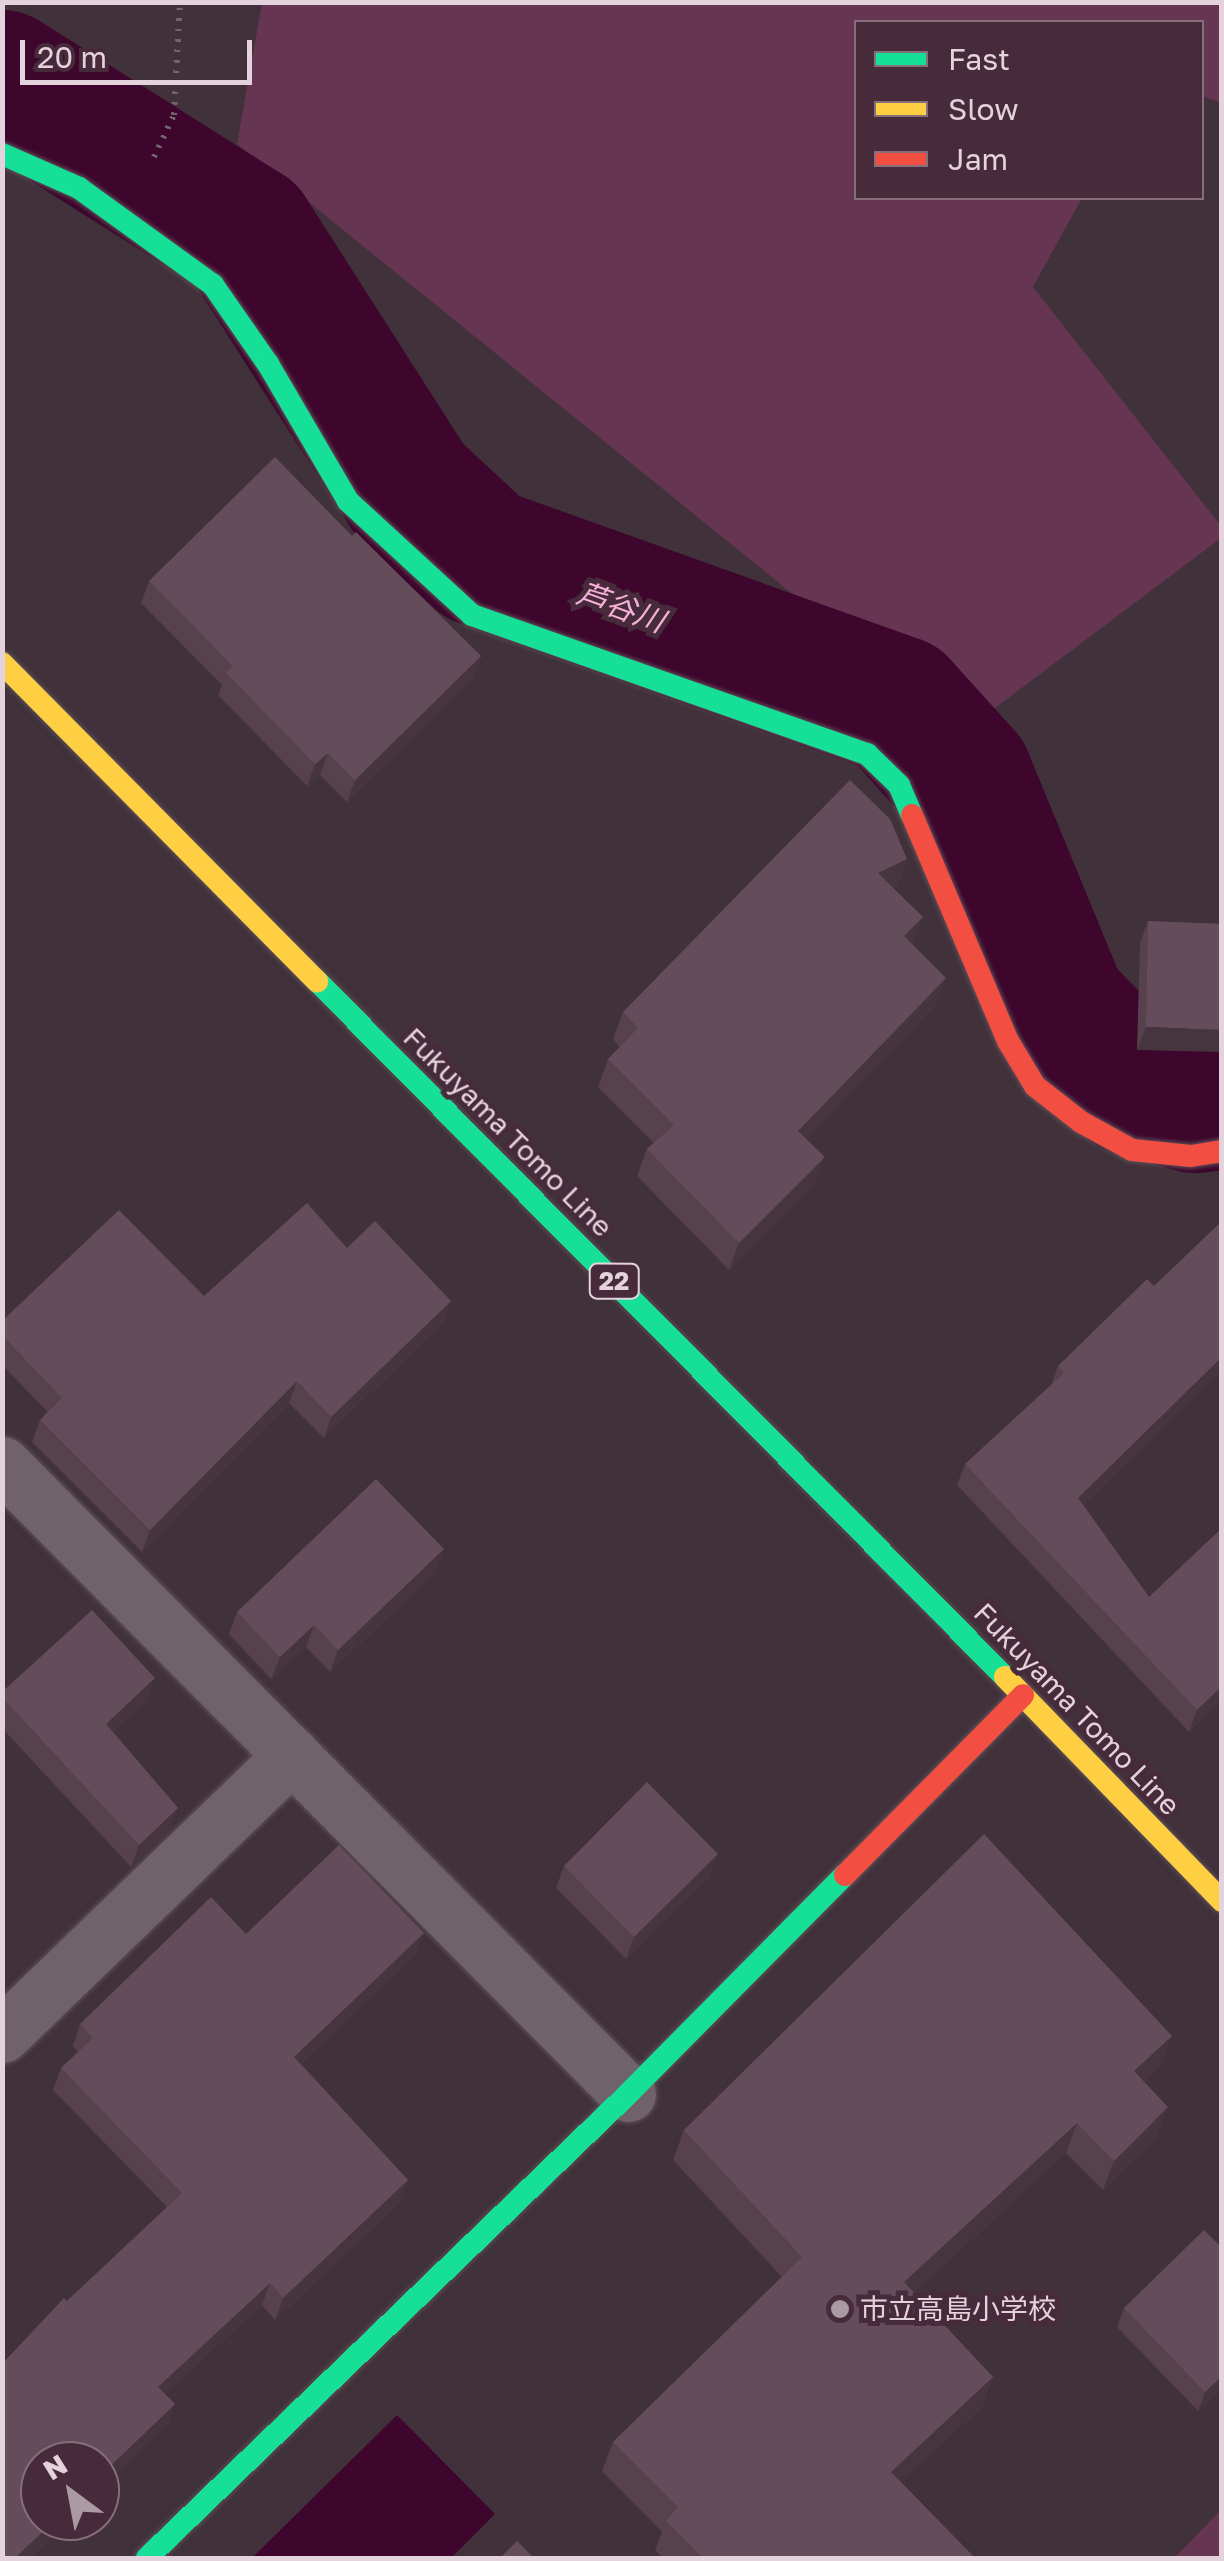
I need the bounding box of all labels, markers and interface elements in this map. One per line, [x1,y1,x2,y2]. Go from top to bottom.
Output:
scale bar [25,20,258,82]
legend [854,20,1204,200]
text: 20 m [37,39,107,75]
text: Fast [948,41,1010,77]
text: Slow [948,91,1019,127]
text: Jam [948,141,1008,177]
water label: 芦谷川 [573,575,669,639]
street label: Fukuyama Tomo Line [397,1021,619,1243]
road number: 22 [586,1261,642,1301]
street label: Fukuyama Tomo Line [967,1596,1187,1822]
place label: 市立高島小学校 [860,2292,1056,2326]
marker: 市立高島小学校 [829,2298,851,2320]
north arrow [20,2441,120,2541]
text: N [37,2447,73,2486]

